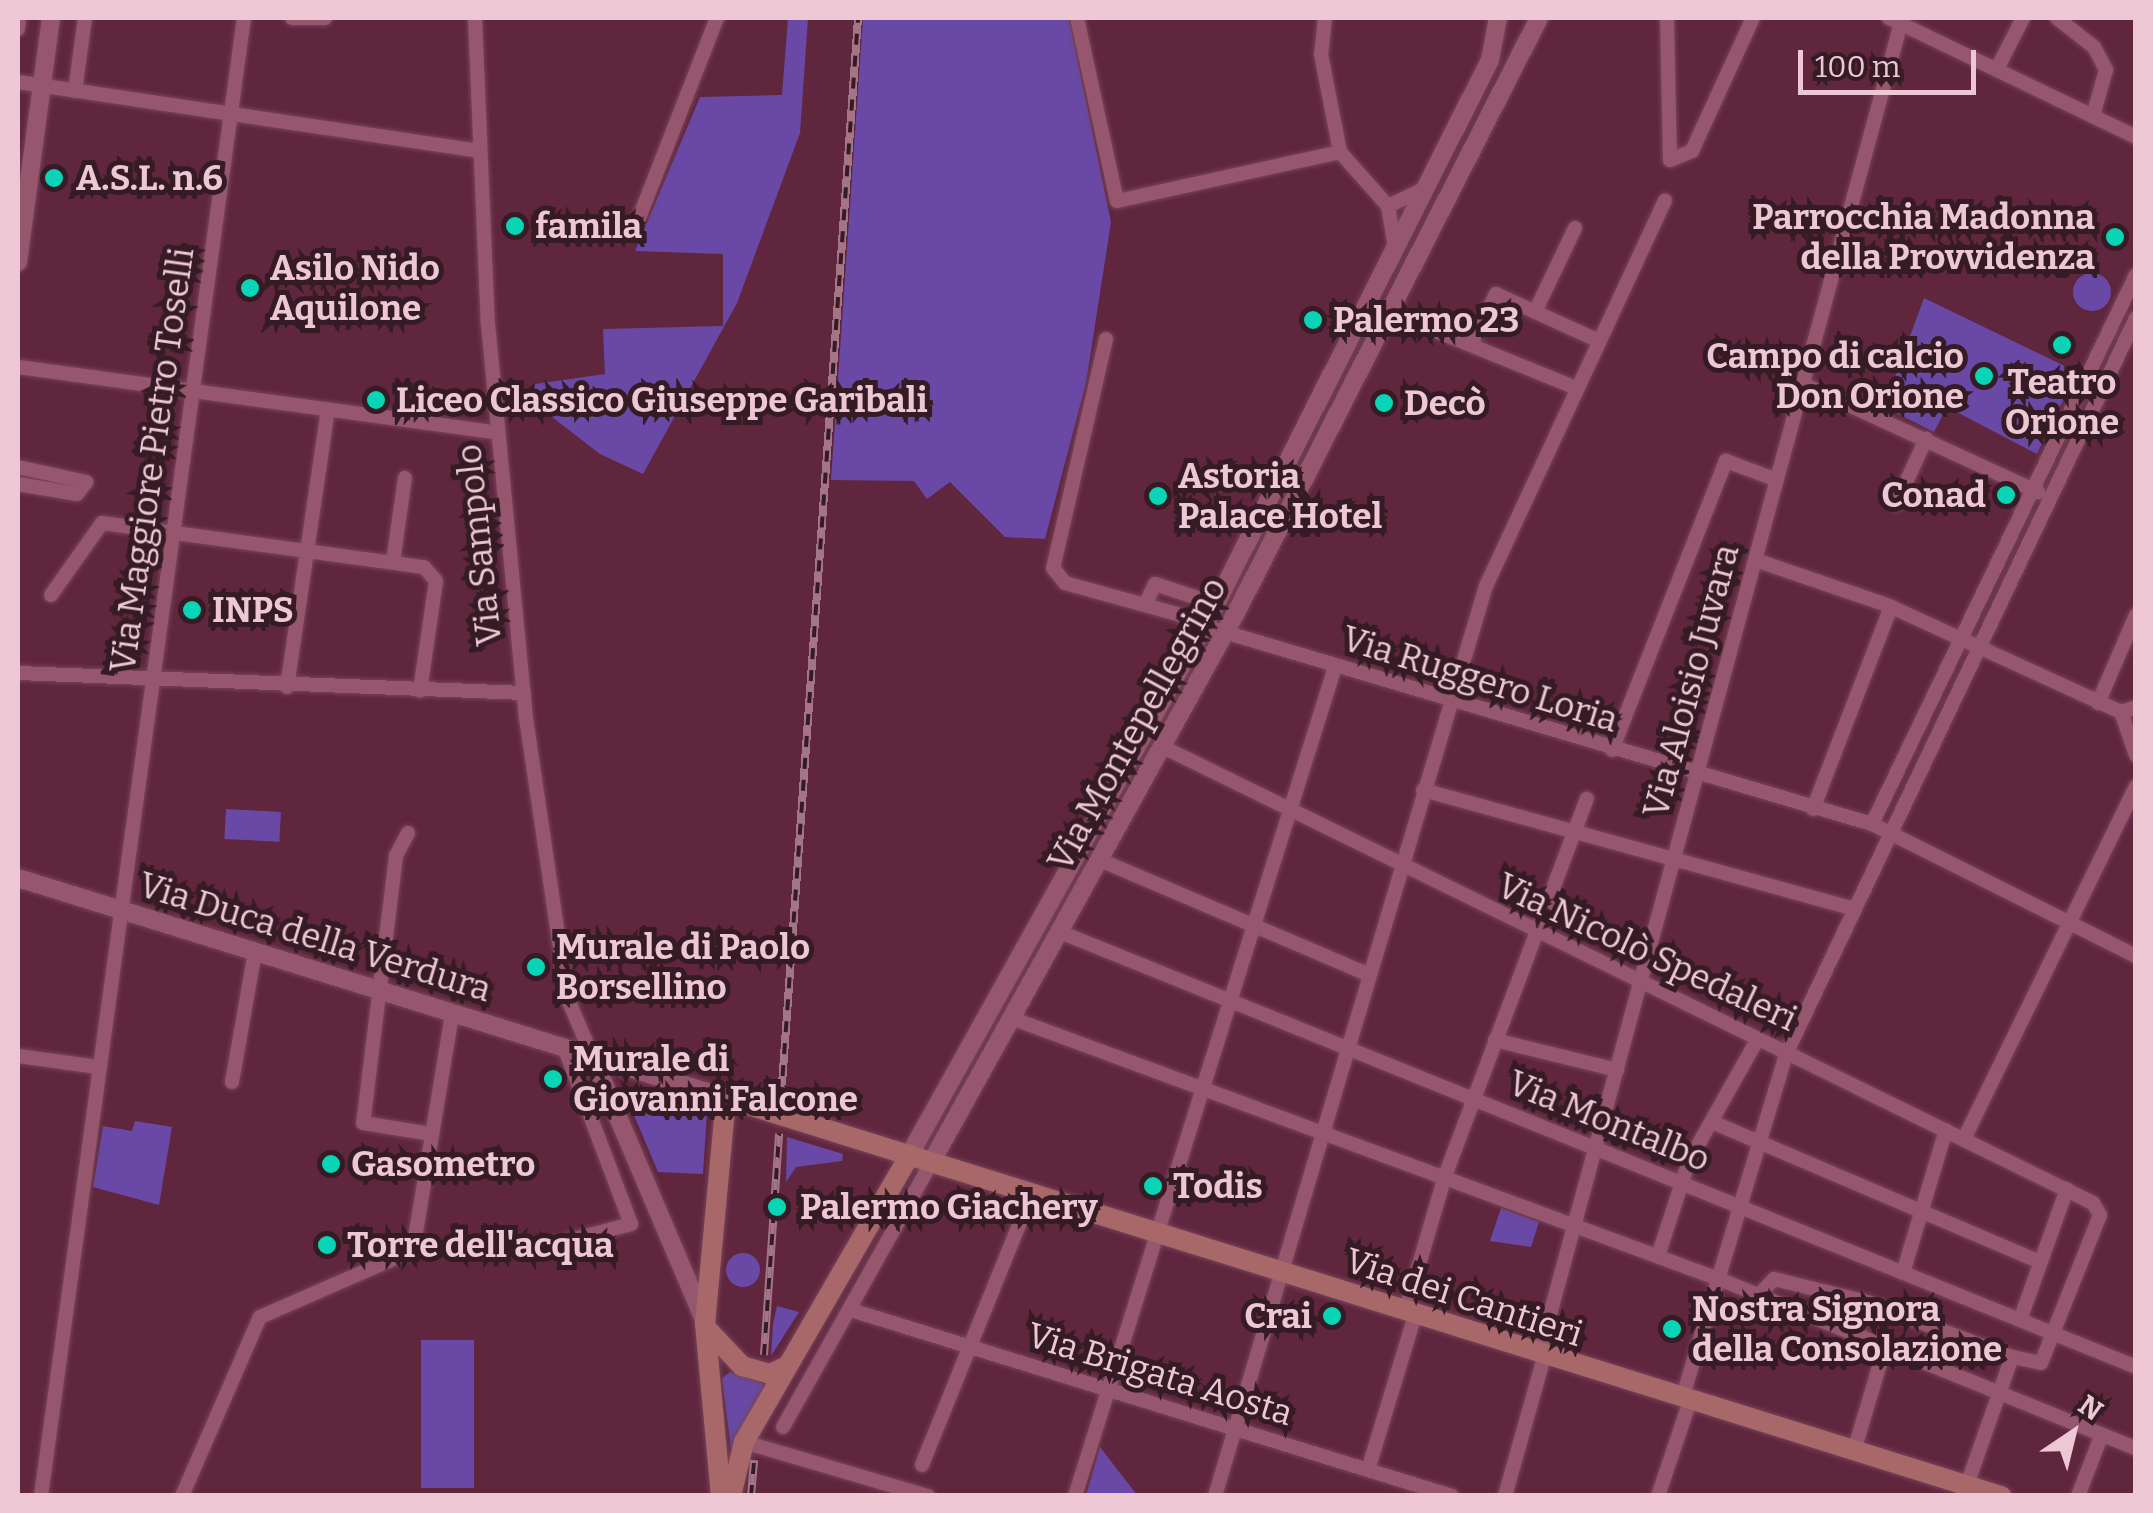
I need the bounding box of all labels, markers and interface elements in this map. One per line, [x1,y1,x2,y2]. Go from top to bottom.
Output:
scale bar [1803,30,1980,92]
text: 100 m [1815,49,1900,85]
place label: A.S.L. n.6 [76,157,223,199]
marker: A.S.L. n.6 [41,165,67,191]
place label: Parrocchia Madonna della Provvidenza [1752,196,2095,278]
place label: famila [535,205,642,247]
marker: famila [504,215,526,237]
marker: Parrocchia Madonna della Provvidenza [2104,226,2126,248]
street label: Via Maggiore Pietro Toselli [101,245,203,675]
place label: Asilo Nido Aquilone [270,247,440,329]
marker: Asilo Nido Aquilone [239,277,261,299]
place label: Palermo 23 [1333,299,1519,341]
marker: Palermo 23 [1302,309,1324,331]
marker: Teatro Orione [2051,334,2073,356]
place label: Campo di calcio Don Orione [1706,335,1964,417]
place label: Teatro Orione [2005,361,2119,443]
marker: Campo di calcio Don Orione [1973,365,1995,387]
place label: Liceo Classico Giuseppe Garibali [396,379,928,421]
place label: Decò [1404,382,1486,424]
marker: Liceo Classico Giuseppe Garibali [365,389,387,411]
marker: Decò [1373,392,1395,414]
street label: Via Sampolo [448,442,510,648]
place label: Astoria Palace Hotel [1178,455,1382,537]
place label: Conad [1881,474,1986,516]
marker: Conad [1995,484,2017,506]
marker: Astoria Palace Hotel [1147,485,1169,507]
street label: Via Aloisio Juvara [1634,540,1748,822]
street label: Via Montepellegrino [1039,570,1235,878]
place label: INPS [212,589,294,631]
marker: INPS [181,599,203,621]
street label: Via Ruggero Loria [1337,617,1623,741]
street label: Via Duca della Verdura [134,863,496,1011]
street label: Via Nicolò Spedaleri [1491,864,1803,1040]
place label: Murale di Paolo Borsellino [556,926,810,1008]
marker: Murale di Paolo Borsellino [525,956,547,978]
place label: Murale di Giovanni Falcone [573,1038,858,1120]
street label: Via Montalbo [1502,1062,1716,1180]
marker: Murale di Giovanni Falcone [542,1068,564,1090]
place label: Gasometro [351,1143,535,1185]
marker: Gasometro [320,1153,342,1175]
place label: Todis [1173,1165,1263,1207]
marker: Todis [1142,1175,1164,1197]
place label: Palermo Giachery [800,1186,1098,1228]
marker: Palermo Giachery [764,1194,790,1220]
place label: Torre dell'acqua [347,1224,614,1266]
marker: Torre dell'acqua [316,1234,338,1256]
street label: Via dei Cantieri [1340,1239,1588,1355]
place label: Nostra Signora della Consolazione [1692,1288,2002,1370]
place label: Crai [1244,1295,1312,1337]
marker: Crai [1321,1305,1343,1327]
street label: Via Brigata Aosta [1022,1314,1298,1434]
marker: Nostra Signora della Consolazione [1661,1318,1683,1340]
north arrow [2023,1383,2123,1483]
text: N [2072,1388,2109,1428]

